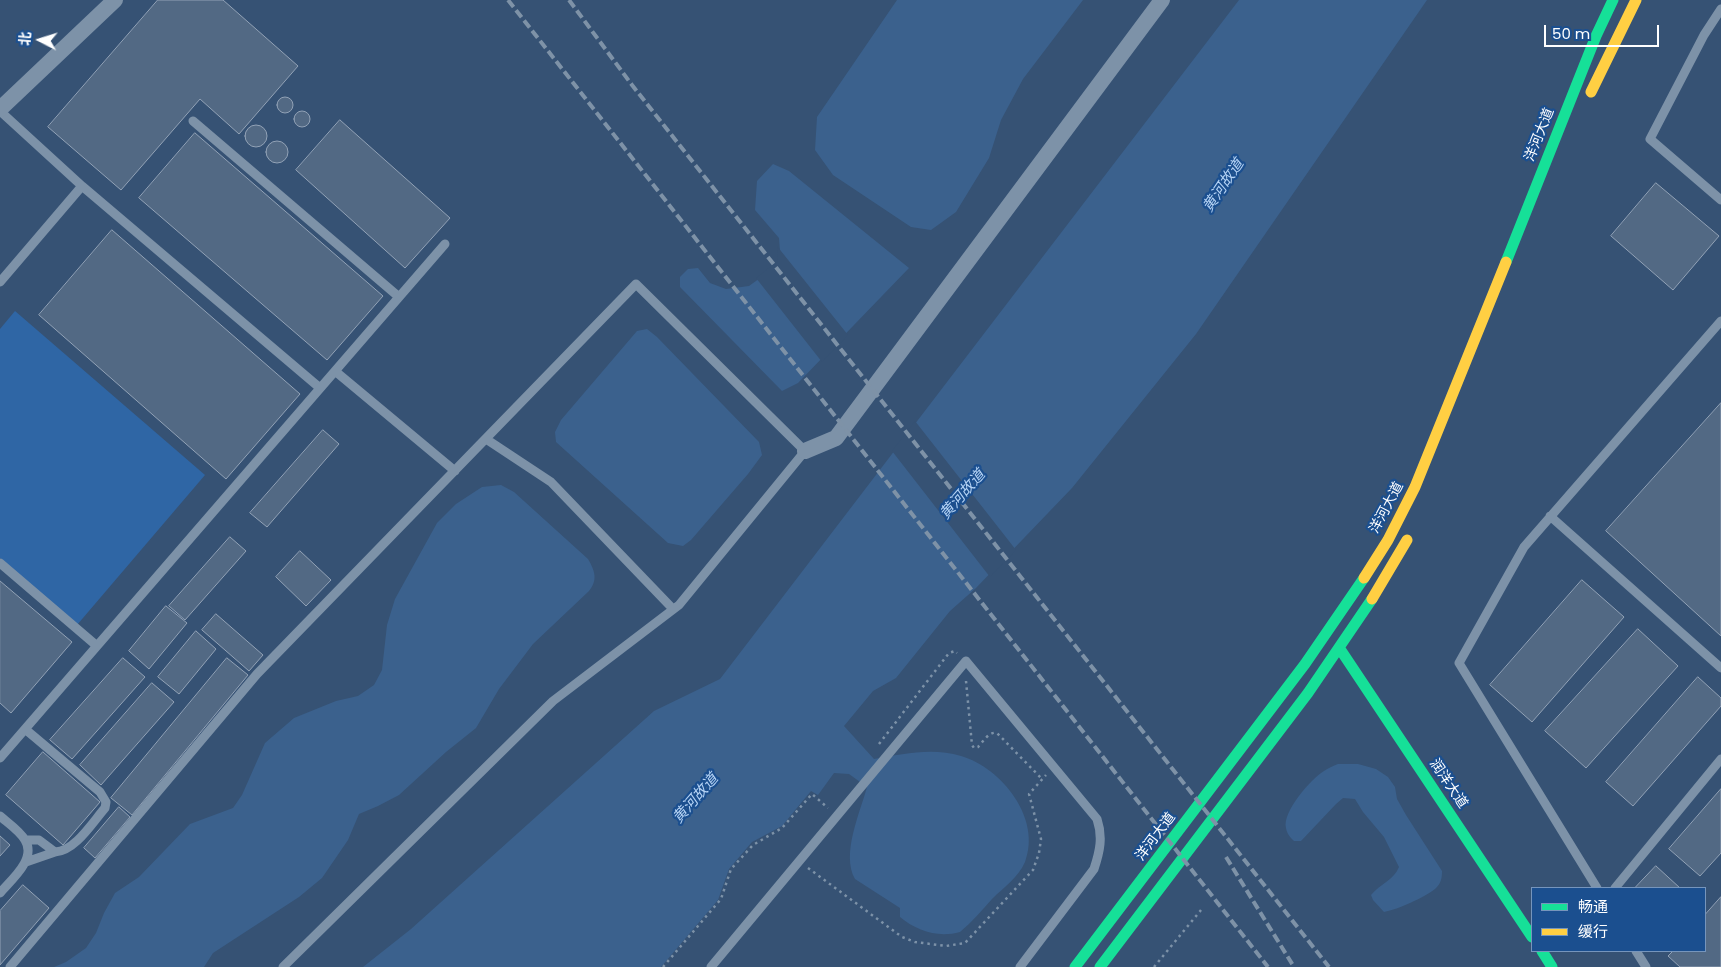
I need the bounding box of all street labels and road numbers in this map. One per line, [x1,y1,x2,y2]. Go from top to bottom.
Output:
street label: 洋河大道 [1522,106,1558,164]
street label: 洋河大道 [1366,479,1408,537]
street label: 润洋大道 [1425,756,1471,812]
street label: 洋河大道 [1132,810,1180,864]

